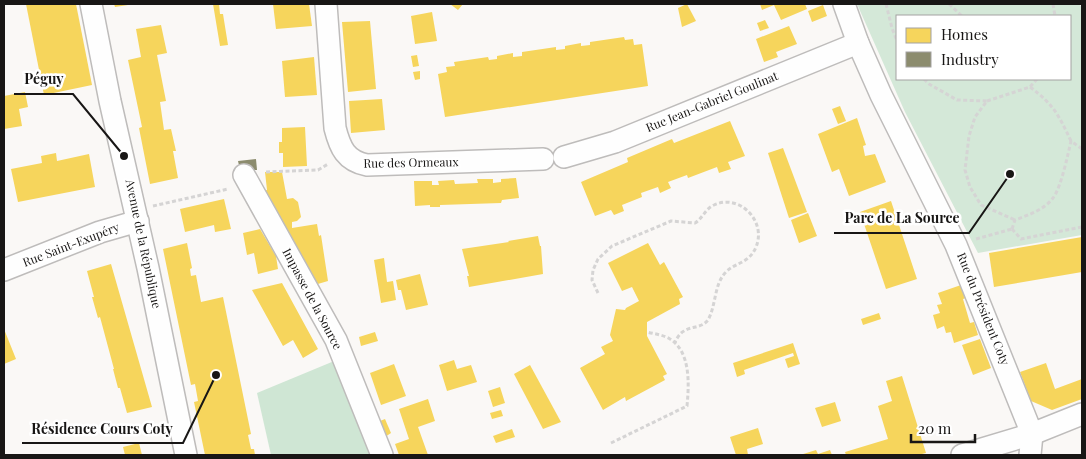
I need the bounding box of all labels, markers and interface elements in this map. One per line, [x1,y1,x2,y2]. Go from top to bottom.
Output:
legend [896,15,1071,80]
text: Homes [941,24,988,44]
text: Industry [941,49,999,69]
callout: Péguy [14,65,73,94]
street label: Rue Jean-Gabriel Goulinat [643,67,781,135]
text: Péguy [24,69,64,88]
street label: Rue des Ormeaux [363,153,460,171]
street label: Avenue de la République [122,177,165,310]
callout: Parc de La Source [834,204,969,233]
text: Parc de La Source [844,208,960,227]
street label: Rue Saint-Exupéry [20,218,121,270]
street label: Impasse de la Source [279,245,346,352]
street label: Rue du Président Coty [954,250,1014,367]
scale bar [911,412,975,444]
callout: Résidence Cours Coty [22,414,183,443]
text: 20 m [918,418,952,438]
text: Résidence Cours Coty [31,419,173,438]

